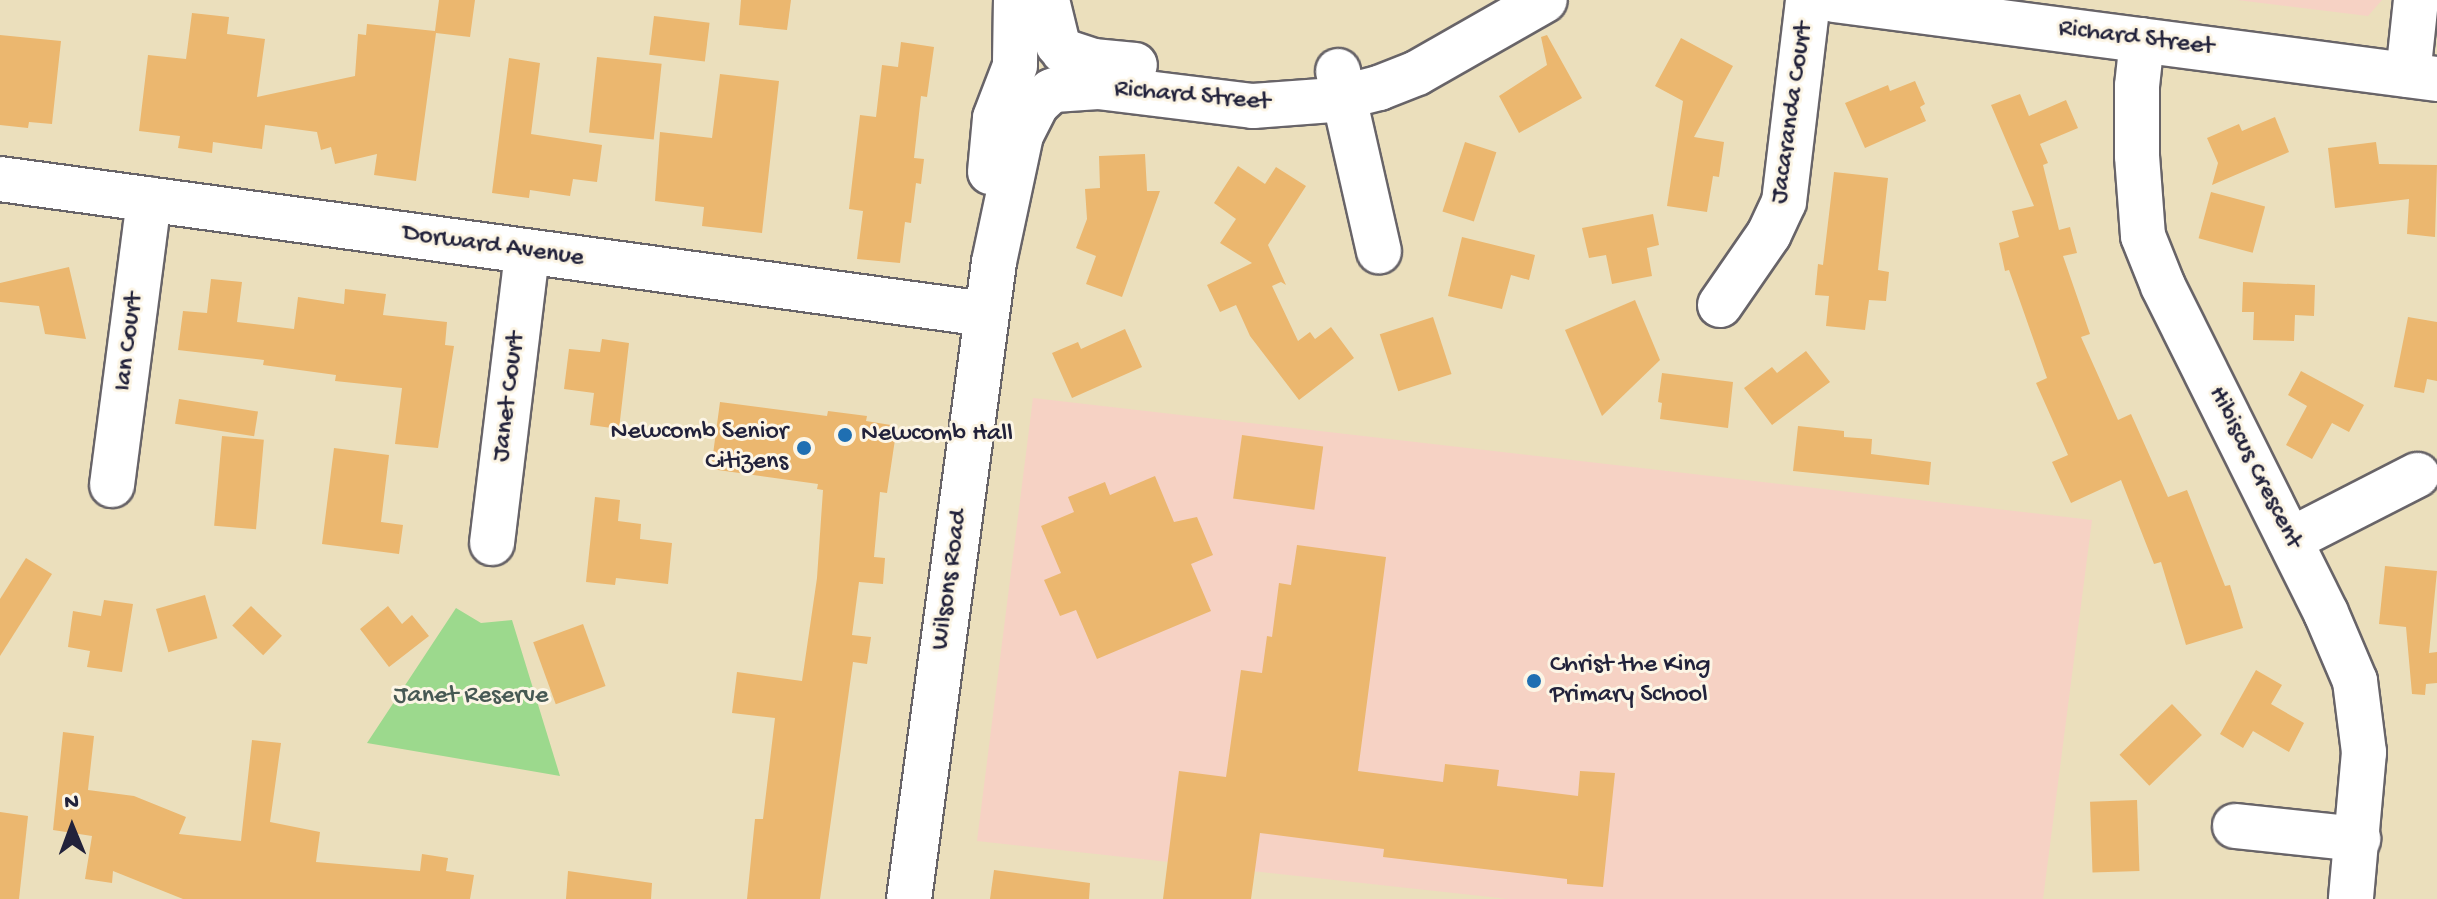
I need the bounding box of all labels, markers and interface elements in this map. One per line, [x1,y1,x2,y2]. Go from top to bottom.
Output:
street label: Richard Street [2056,14,2216,64]
street label: Jacaranda Court [1765,20,1821,206]
street label: Richard Street [1113,75,1271,119]
street label: Dorward Avenue [400,219,586,275]
street label: Ian Court [108,291,152,393]
street label: Janet Court [487,330,533,464]
street label: Hibiscus Crescent [2200,382,2308,554]
place label: Newcomb Senior Citizens [611,417,788,478]
place label: Newcomb Hall [861,419,1013,451]
marker: Newcomb Hall [836,426,854,444]
marker: Newcomb Senior Citizens [795,439,813,457]
street label: Wilsons Road [926,508,976,652]
place label: Christ the King Primary School [1550,650,1710,712]
marker: Christ the King Primary School [1525,672,1543,690]
park label: Janet Reserve [394,681,548,713]
north arrow [32,787,112,867]
text: N [64,790,79,816]

